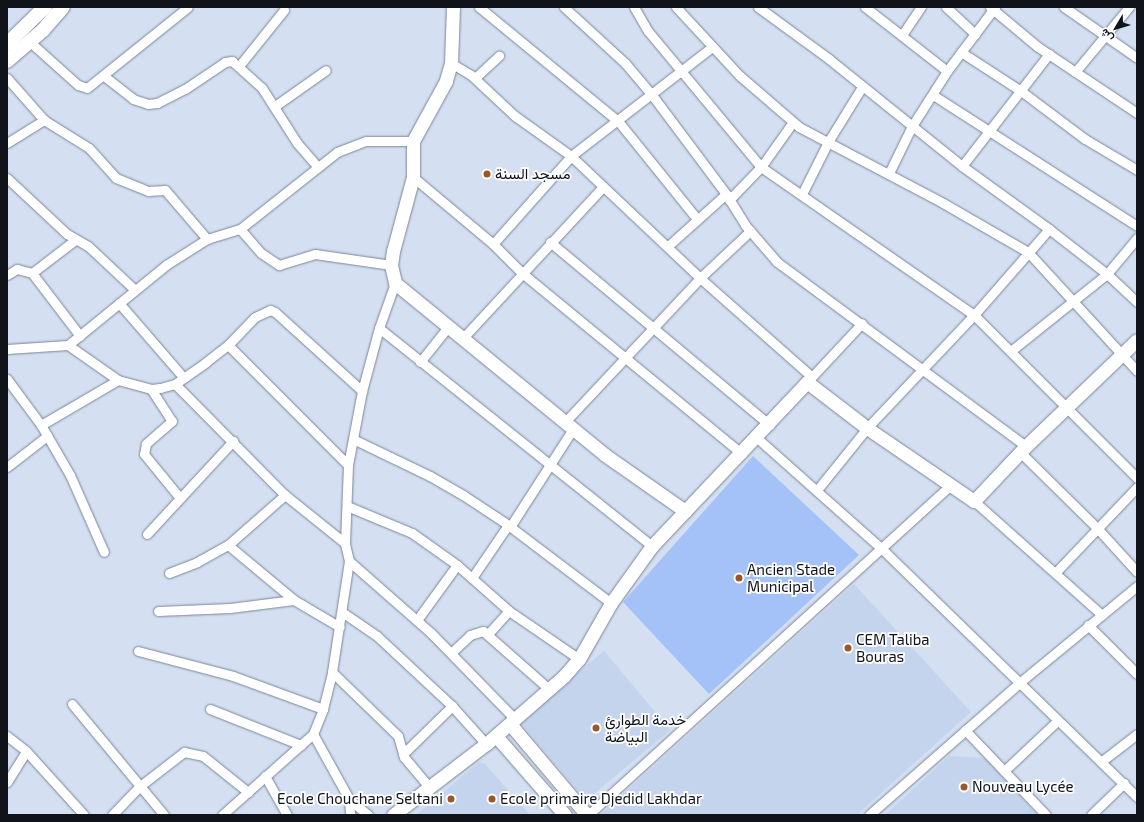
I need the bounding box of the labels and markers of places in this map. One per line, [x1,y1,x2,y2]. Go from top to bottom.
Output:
place label: مسجد السنة [495,165,571,183]
marker: مسجد السنة [482,169,492,179]
place label: Ancien Stade Municipal [747,560,835,595]
marker: Ancien Stade Municipal [734,573,744,583]
place label: CEM Taliba Bouras [856,630,930,665]
marker: CEM Taliba Bouras [843,643,853,653]
place label: خدمة الطوارئ البياضة [605,710,686,745]
marker: خدمة الطوارئ البياضة [590,722,602,734]
place label: Nouveau Lycée [972,778,1074,796]
marker: Nouveau Lycée [959,782,969,792]
place label: Ecole Chouchane Seltani [277,790,443,808]
place label: Ecole primaire Djedid Lakhdar [500,790,702,808]
marker: Ecole Chouchane Seltani [446,794,456,804]
marker: Ecole primaire Djedid Lakhdar [487,794,497,804]

